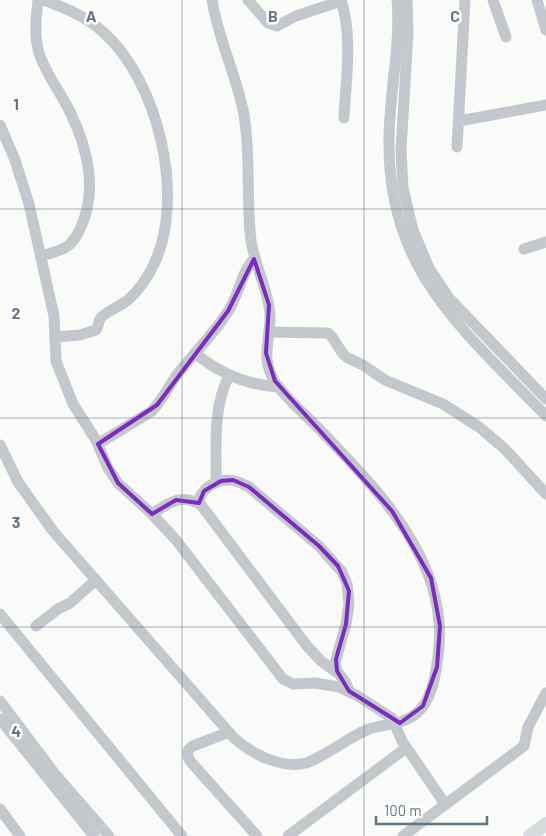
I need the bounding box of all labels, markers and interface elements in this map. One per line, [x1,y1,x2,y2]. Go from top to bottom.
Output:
text: A [86,6,97,25]
text: B [268,6,278,25]
text: C [450,6,460,25]
text: 1 [13,94,19,113]
text: 2 [12,303,21,322]
text: 3 [12,512,20,531]
text: 4 [11,721,21,740]
scale bar [376,794,487,826]
text: 100 m [384,801,422,819]

